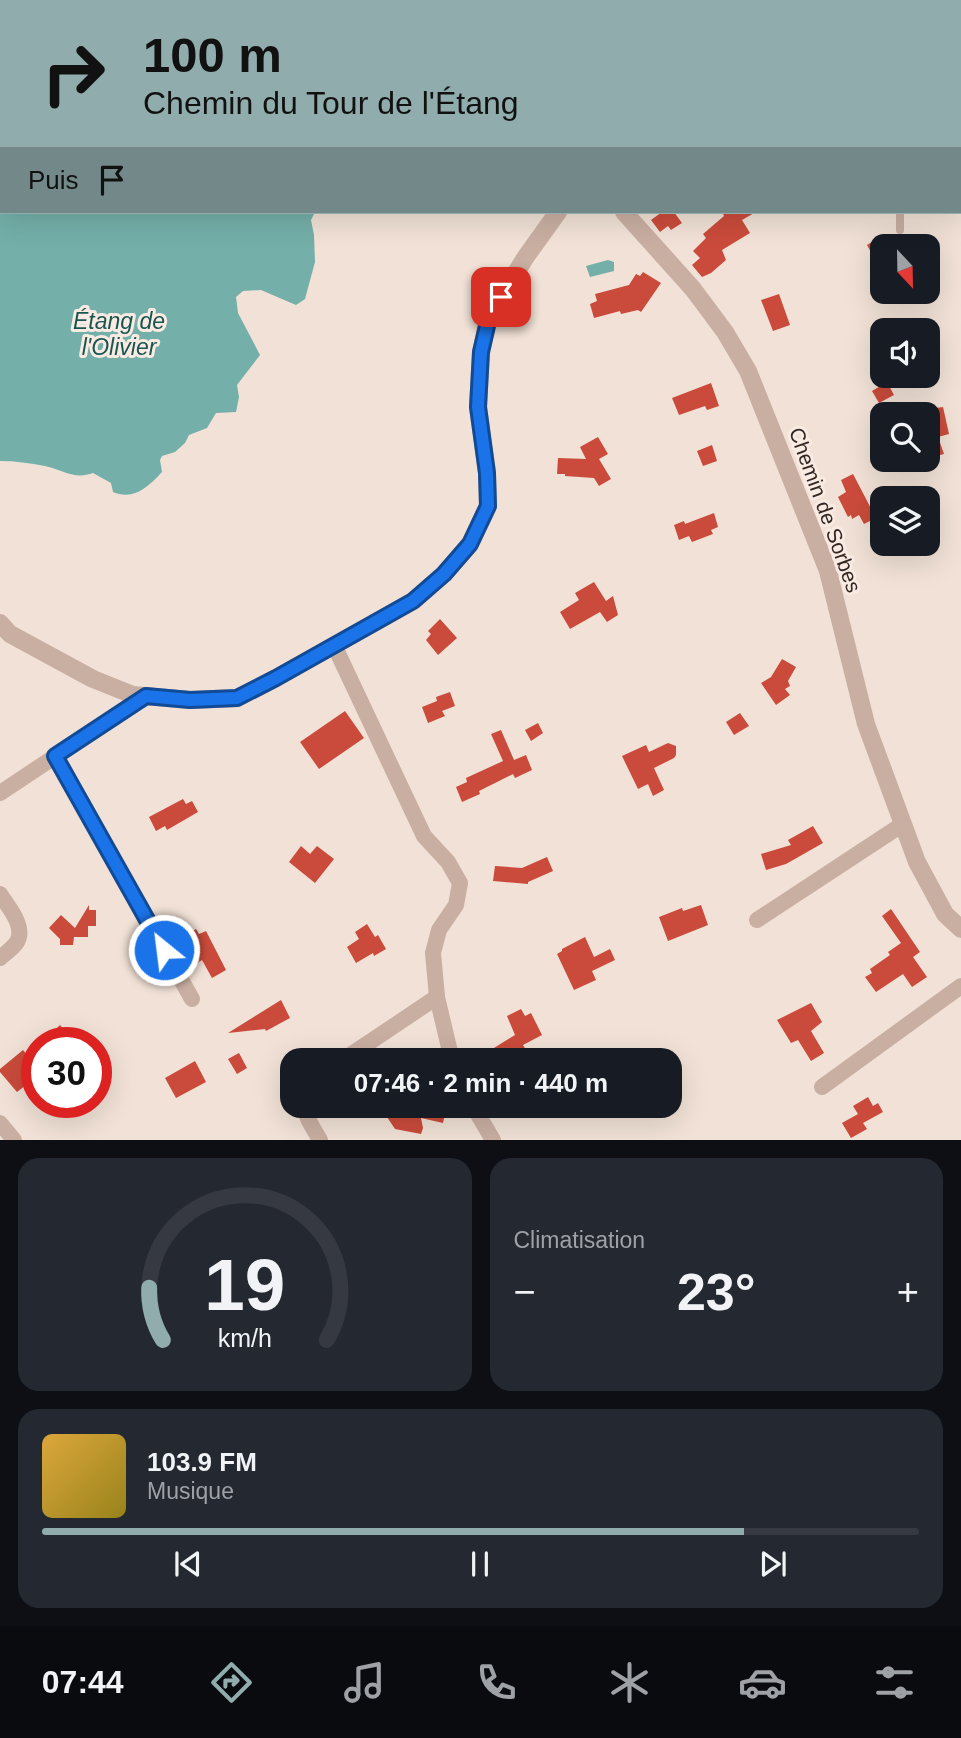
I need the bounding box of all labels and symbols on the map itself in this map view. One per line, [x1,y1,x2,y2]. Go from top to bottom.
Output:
north arrow [870,234,940,304]
pin [471,267,531,327]
water label: Étang de l'Olivier [73,308,165,360]
street label: Chemin de Sorbes [785,424,866,595]
position arrow [127,913,201,987]
speed limit sign: 30 [21,1027,112,1118]

